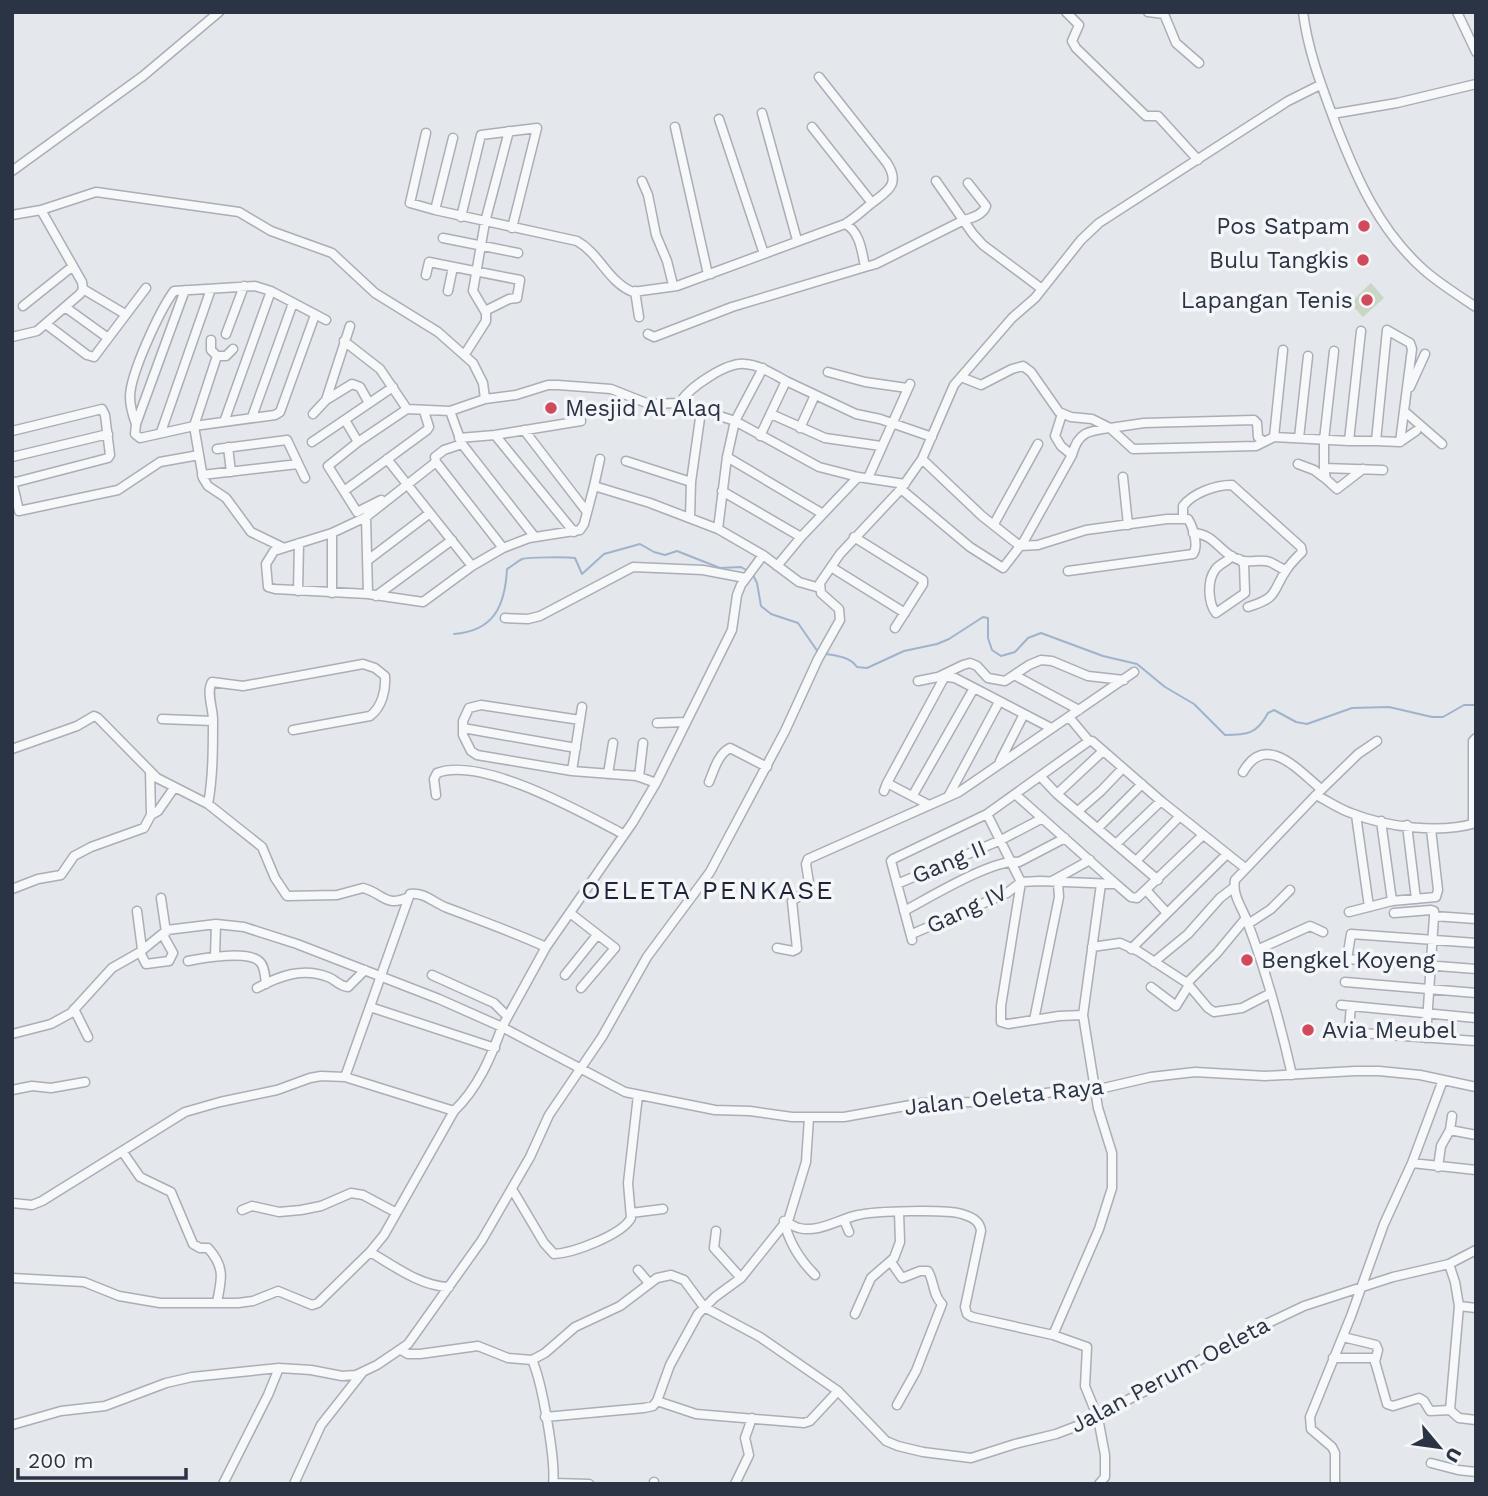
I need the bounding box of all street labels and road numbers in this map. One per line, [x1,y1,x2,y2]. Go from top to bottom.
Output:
street label: Gang II [908,834,990,890]
street label: Gang IV [922,879,1012,939]
street label: Jalan Oeleta Raya [903,1073,1105,1121]
street label: Jalan Perum Oeleta [1066,1311,1274,1439]

